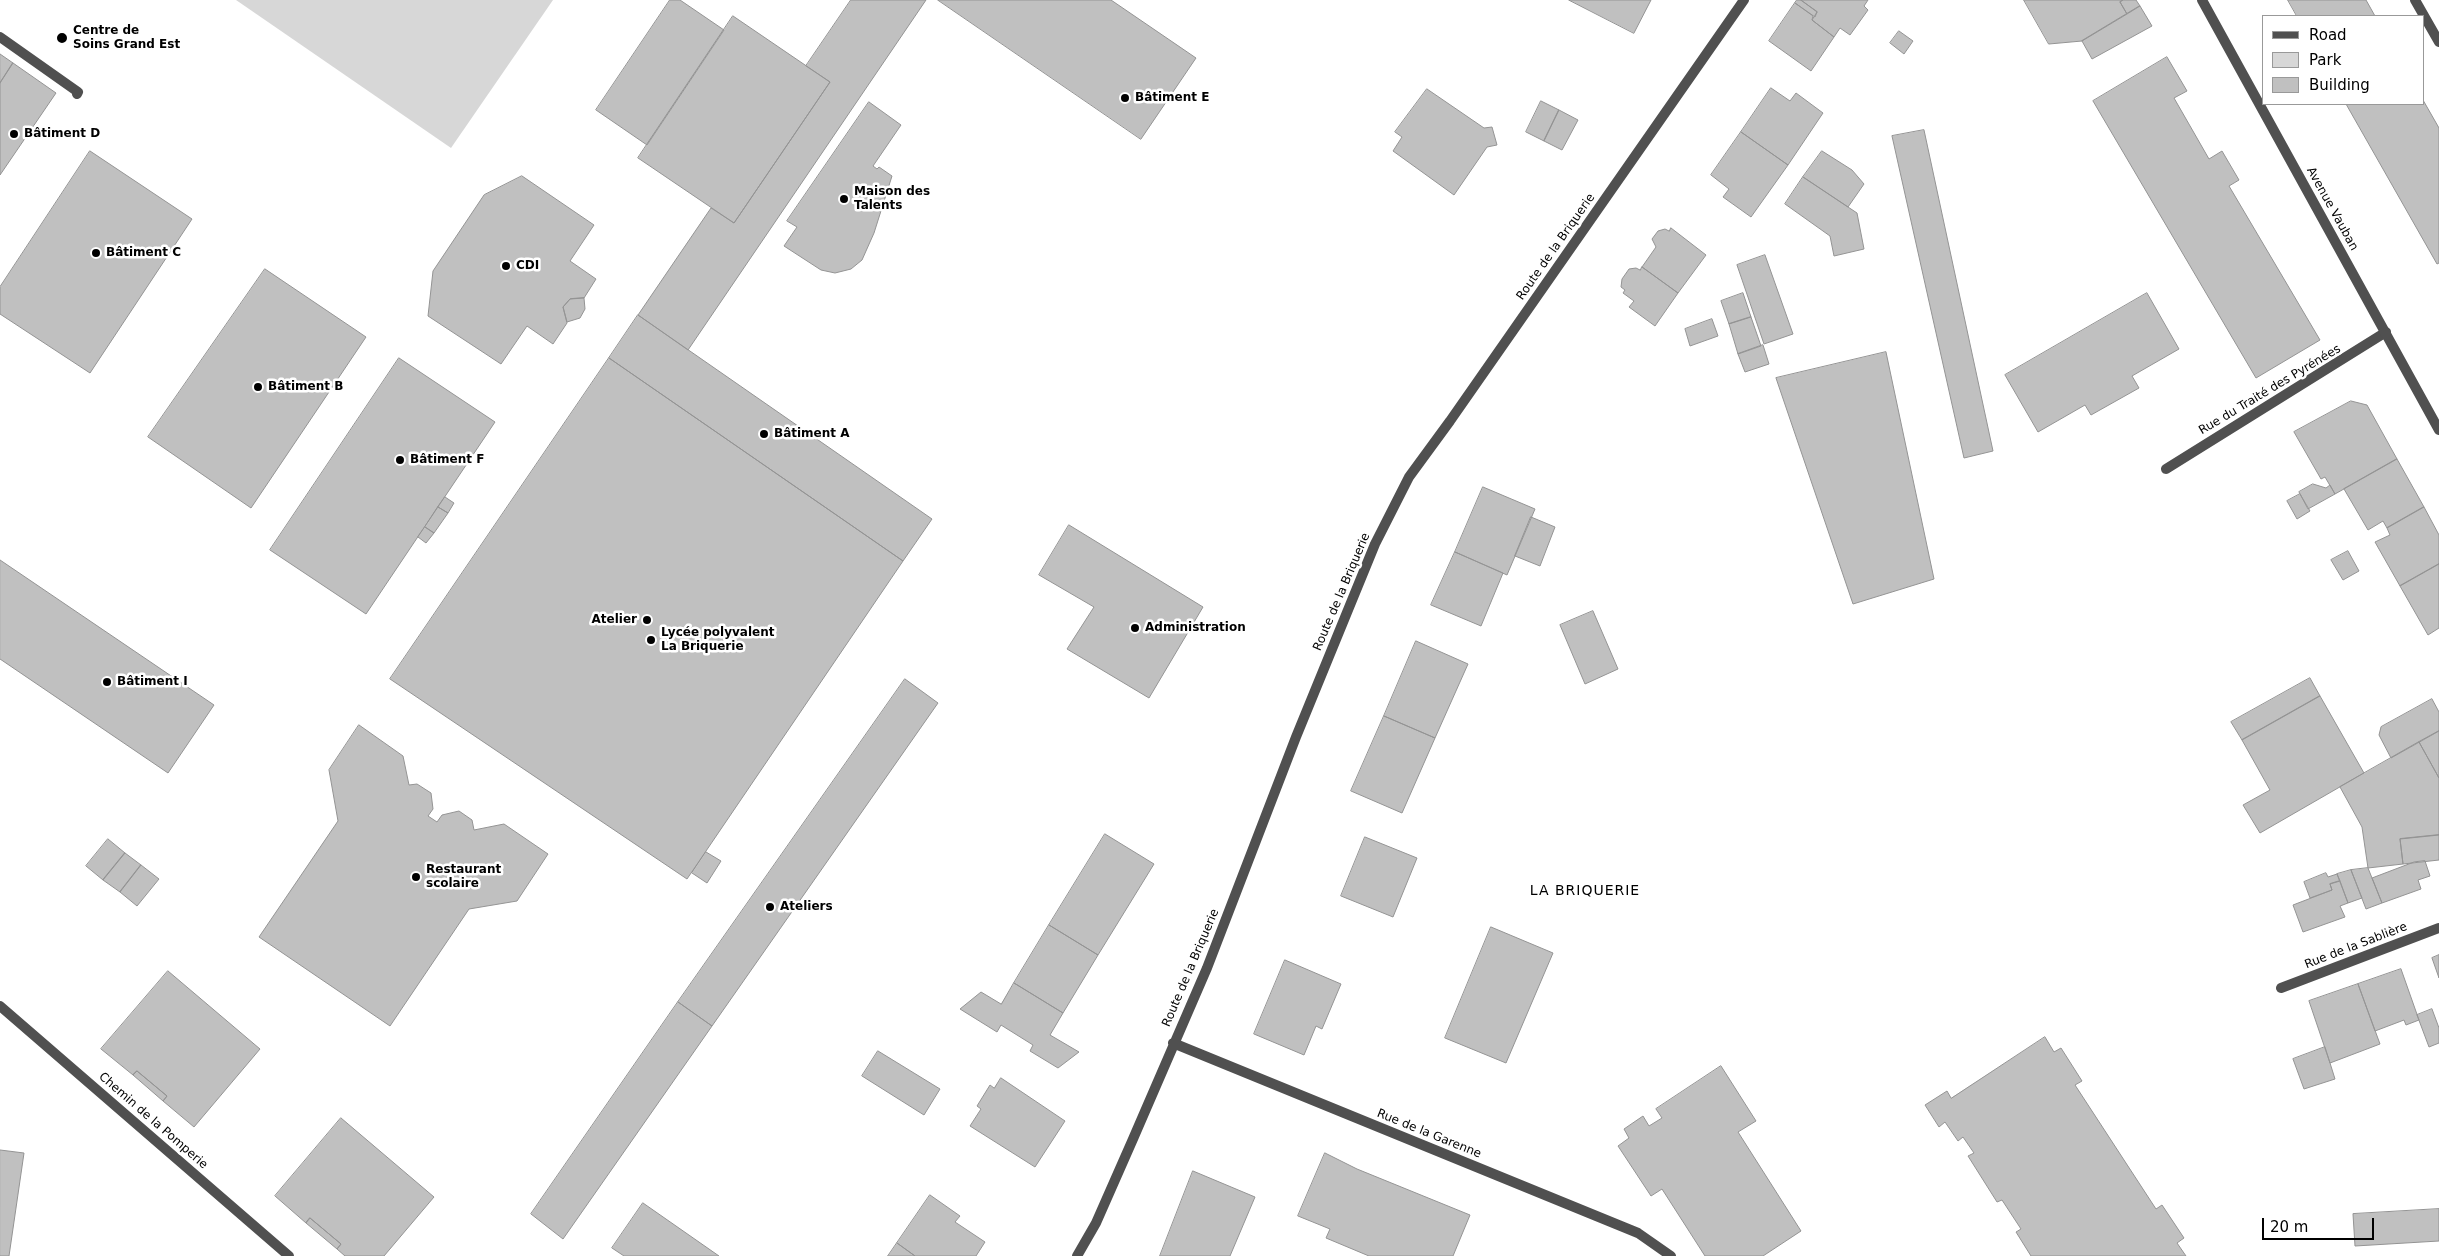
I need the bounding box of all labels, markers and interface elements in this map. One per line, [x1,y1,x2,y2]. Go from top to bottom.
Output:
legend [2262,15,2424,105]
place label: Centre de Soins Grand Est [73,24,180,52]
text: Road [2309,26,2347,44]
marker: Centre de Soins Grand Est [55,31,69,45]
text: Park [2309,51,2341,69]
text: Building [2309,76,2370,94]
place label: Bâtiment E [1135,91,1209,105]
marker: Bâtiment E [1119,92,1131,104]
place label: Bâtiment D [24,127,100,141]
marker: Bâtiment D [8,128,20,140]
street label: Avenue Vauban [2303,165,2361,253]
place label: Maison des Talents [854,185,930,213]
street label: Route de la Briquerie [1514,191,1598,303]
marker: Maison des Talents [838,193,850,205]
place label: Bâtiment C [106,246,181,260]
marker: Bâtiment C [90,247,102,259]
place label: CDI [516,259,539,273]
marker: CDI [500,260,512,272]
street label: Rue du Traité des Pyrénées [2197,342,2343,438]
place label: Bâtiment B [268,380,343,394]
marker: Bâtiment B [252,381,264,393]
place label: Bâtiment A [774,427,849,441]
marker: Bâtiment A [758,428,770,440]
place label: Bâtiment F [410,453,484,467]
marker: Bâtiment F [394,454,406,466]
street label: Route de la Briquerie [1311,531,1373,653]
place label: Atelier [592,613,637,627]
marker: Atelier [641,614,653,626]
place label: Administration [1145,621,1246,635]
marker: Administration [1129,622,1141,634]
place label: Lycée polyvalent La Briquerie [661,626,774,654]
marker: Lycée polyvalent La Briquerie [645,634,657,646]
place label: Bâtiment I [117,675,188,689]
marker: Bâtiment I [101,676,113,688]
place label: Restaurant scolaire [426,863,501,891]
marker: Restaurant scolaire [410,871,422,883]
district label: LA BRIQUERIE [1528,883,1642,899]
place label: Ateliers [780,900,833,914]
marker: Ateliers [764,901,776,913]
street label: Route de la Briquerie [1160,907,1222,1029]
street label: Rue de la Sablière [2303,920,2409,972]
street label: Chemin de la Pomperie [96,1070,210,1172]
street label: Rue de la Garenne [1375,1106,1483,1162]
scale bar [2264,1208,2376,1240]
text: 20 m [2270,1218,2308,1236]

